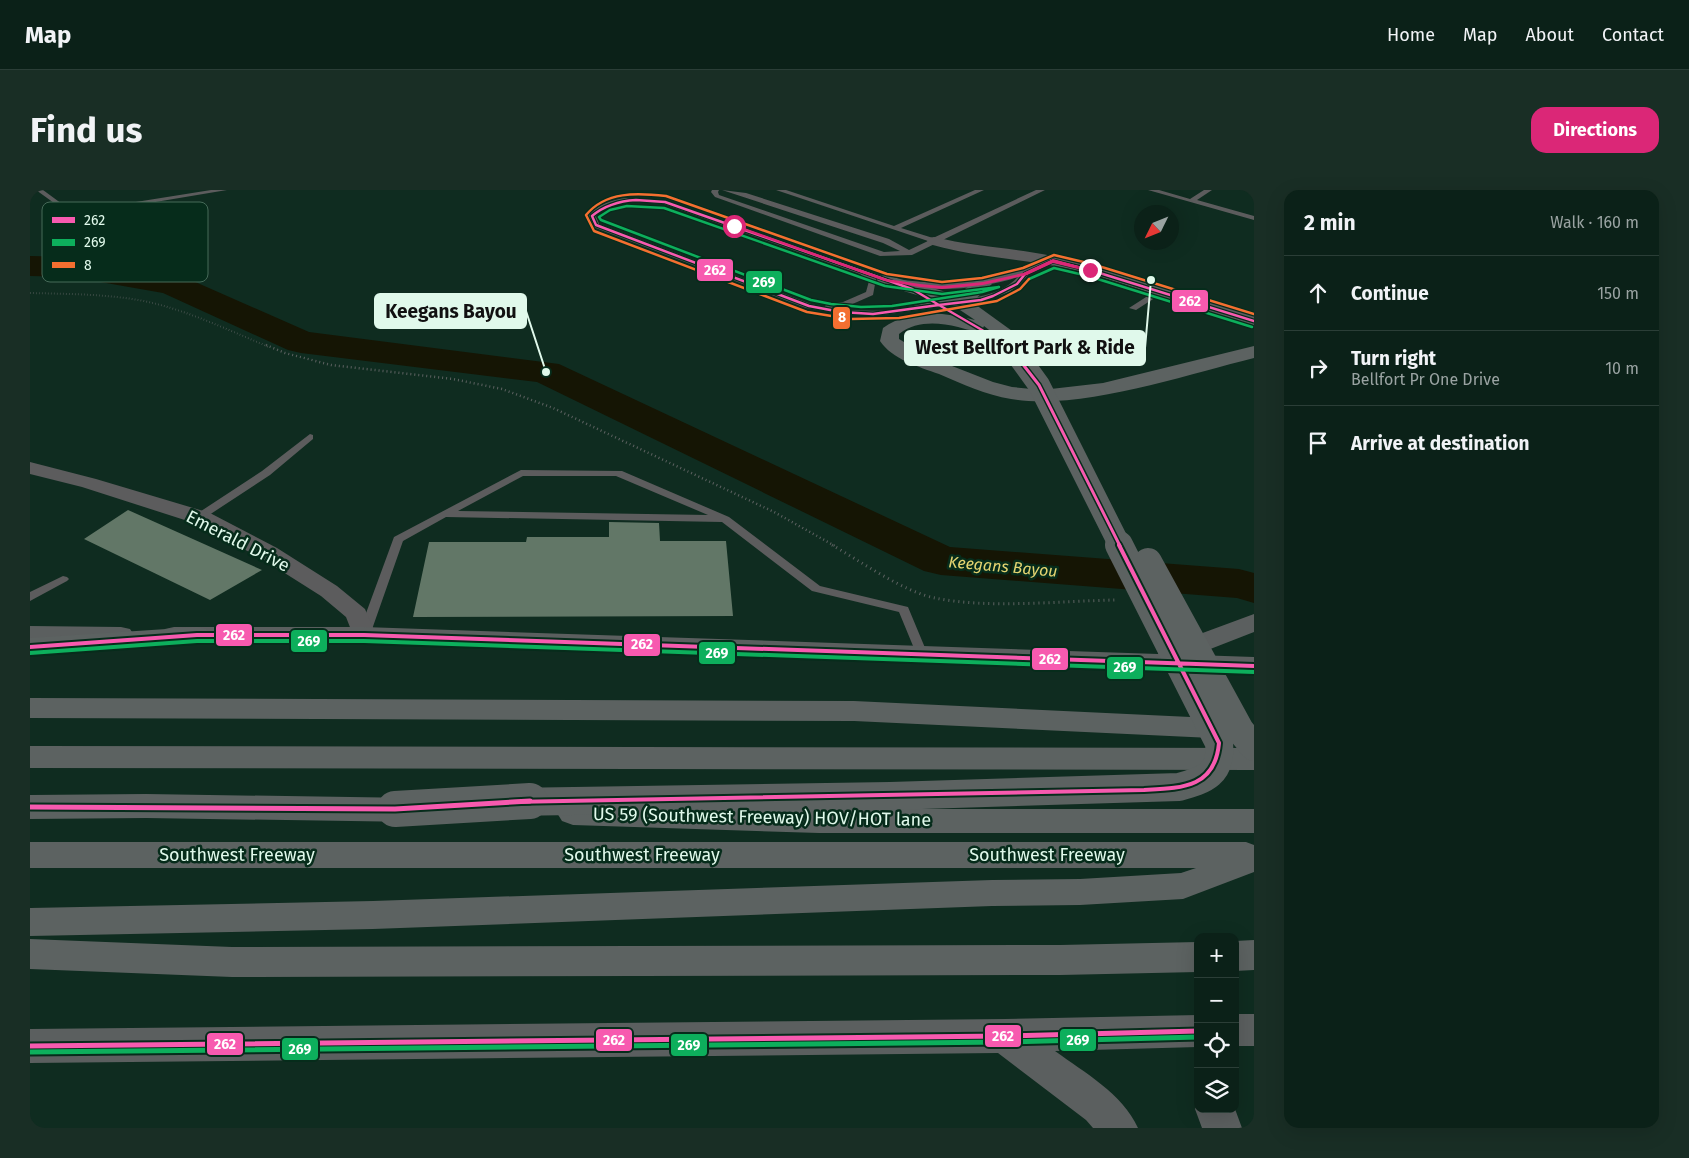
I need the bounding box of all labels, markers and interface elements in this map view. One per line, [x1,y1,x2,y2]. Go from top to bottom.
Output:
text: Map [25,21,71,49]
text: Home [1387,24,1435,46]
text: Map [1463,24,1497,46]
text: About [1525,24,1574,46]
text: Contact [1602,24,1664,46]
button: Directions [1531,107,1659,153]
text: Find us [30,109,142,151]
legend [42,202,208,282]
north arrow [1134,205,1179,250]
text: 2 min [1304,210,1356,236]
text: 262 [84,212,105,229]
text: Walk · 160 m [1550,213,1639,232]
route start [723,215,746,238]
text: 269 [84,234,106,251]
text: 8 [84,257,92,274]
line badge: 262 [696,258,734,282]
route end [1079,259,1102,282]
text: 262 [704,262,726,279]
line badge: 269 [745,270,783,294]
text: 269 [753,274,776,291]
icon: ahead [1304,279,1332,307]
text: Continue [1351,282,1429,305]
text: 150 m [1597,284,1639,303]
line badge: 262 [1171,289,1209,313]
text: 262 [1179,293,1201,310]
callout: Keegans Bayou [375,294,526,328]
text: Keegans Bayou [385,300,517,323]
line badge: 8 [832,306,851,330]
text: 8 [838,309,846,326]
callout: West Bellfort Park & Ride [905,331,1145,365]
text: West Bellfort Park & Ride [915,336,1135,359]
text: Turn right [1351,347,1436,370]
icon: right [1304,354,1332,382]
text: 10 m [1605,359,1639,378]
text: Bellfort Pr One Drive [1351,370,1500,389]
icon: arrive [1304,429,1332,457]
text: Arrive at destination [1351,432,1530,455]
street label: Emerald Drive [182,505,294,577]
water label: Keegans Bayou [948,552,1058,581]
line badge: 262 [215,623,253,647]
text: 262 [223,627,245,644]
line badge: 269 [290,629,328,653]
text: 269 [298,633,321,650]
line badge: 262 [623,633,661,657]
text: 262 [631,636,653,653]
line badge: 269 [698,641,736,665]
text: 269 [706,645,729,662]
line badge: 262 [1031,647,1069,671]
text: 262 [1039,651,1061,668]
line badge: 269 [1106,656,1144,680]
text: 269 [1114,659,1137,676]
street label: US 59 (Southwest Freeway) HOV/HOT lane [593,803,931,831]
street label: Southwest Freeway [159,844,315,866]
street label: Southwest Freeway [564,844,720,866]
street label: Southwest Freeway [969,844,1125,866]
map controls [1194,933,1239,1113]
button: + [1194,933,1239,978]
button: − [1194,978,1239,1023]
button: locate [1194,1023,1239,1068]
line badge: 262 [984,1024,1022,1048]
line badge: 262 [595,1028,633,1052]
text: 262 [992,1028,1014,1045]
line badge: 269 [1059,1028,1097,1052]
line badge: 262 [206,1032,244,1056]
text: 262 [603,1032,625,1049]
text: 269 [1067,1032,1090,1049]
line badge: 269 [670,1033,708,1057]
text: 262 [214,1036,236,1053]
line badge: 269 [281,1037,319,1061]
text: 269 [678,1037,701,1054]
text: 269 [289,1041,312,1058]
button: layers [1194,1068,1239,1113]

